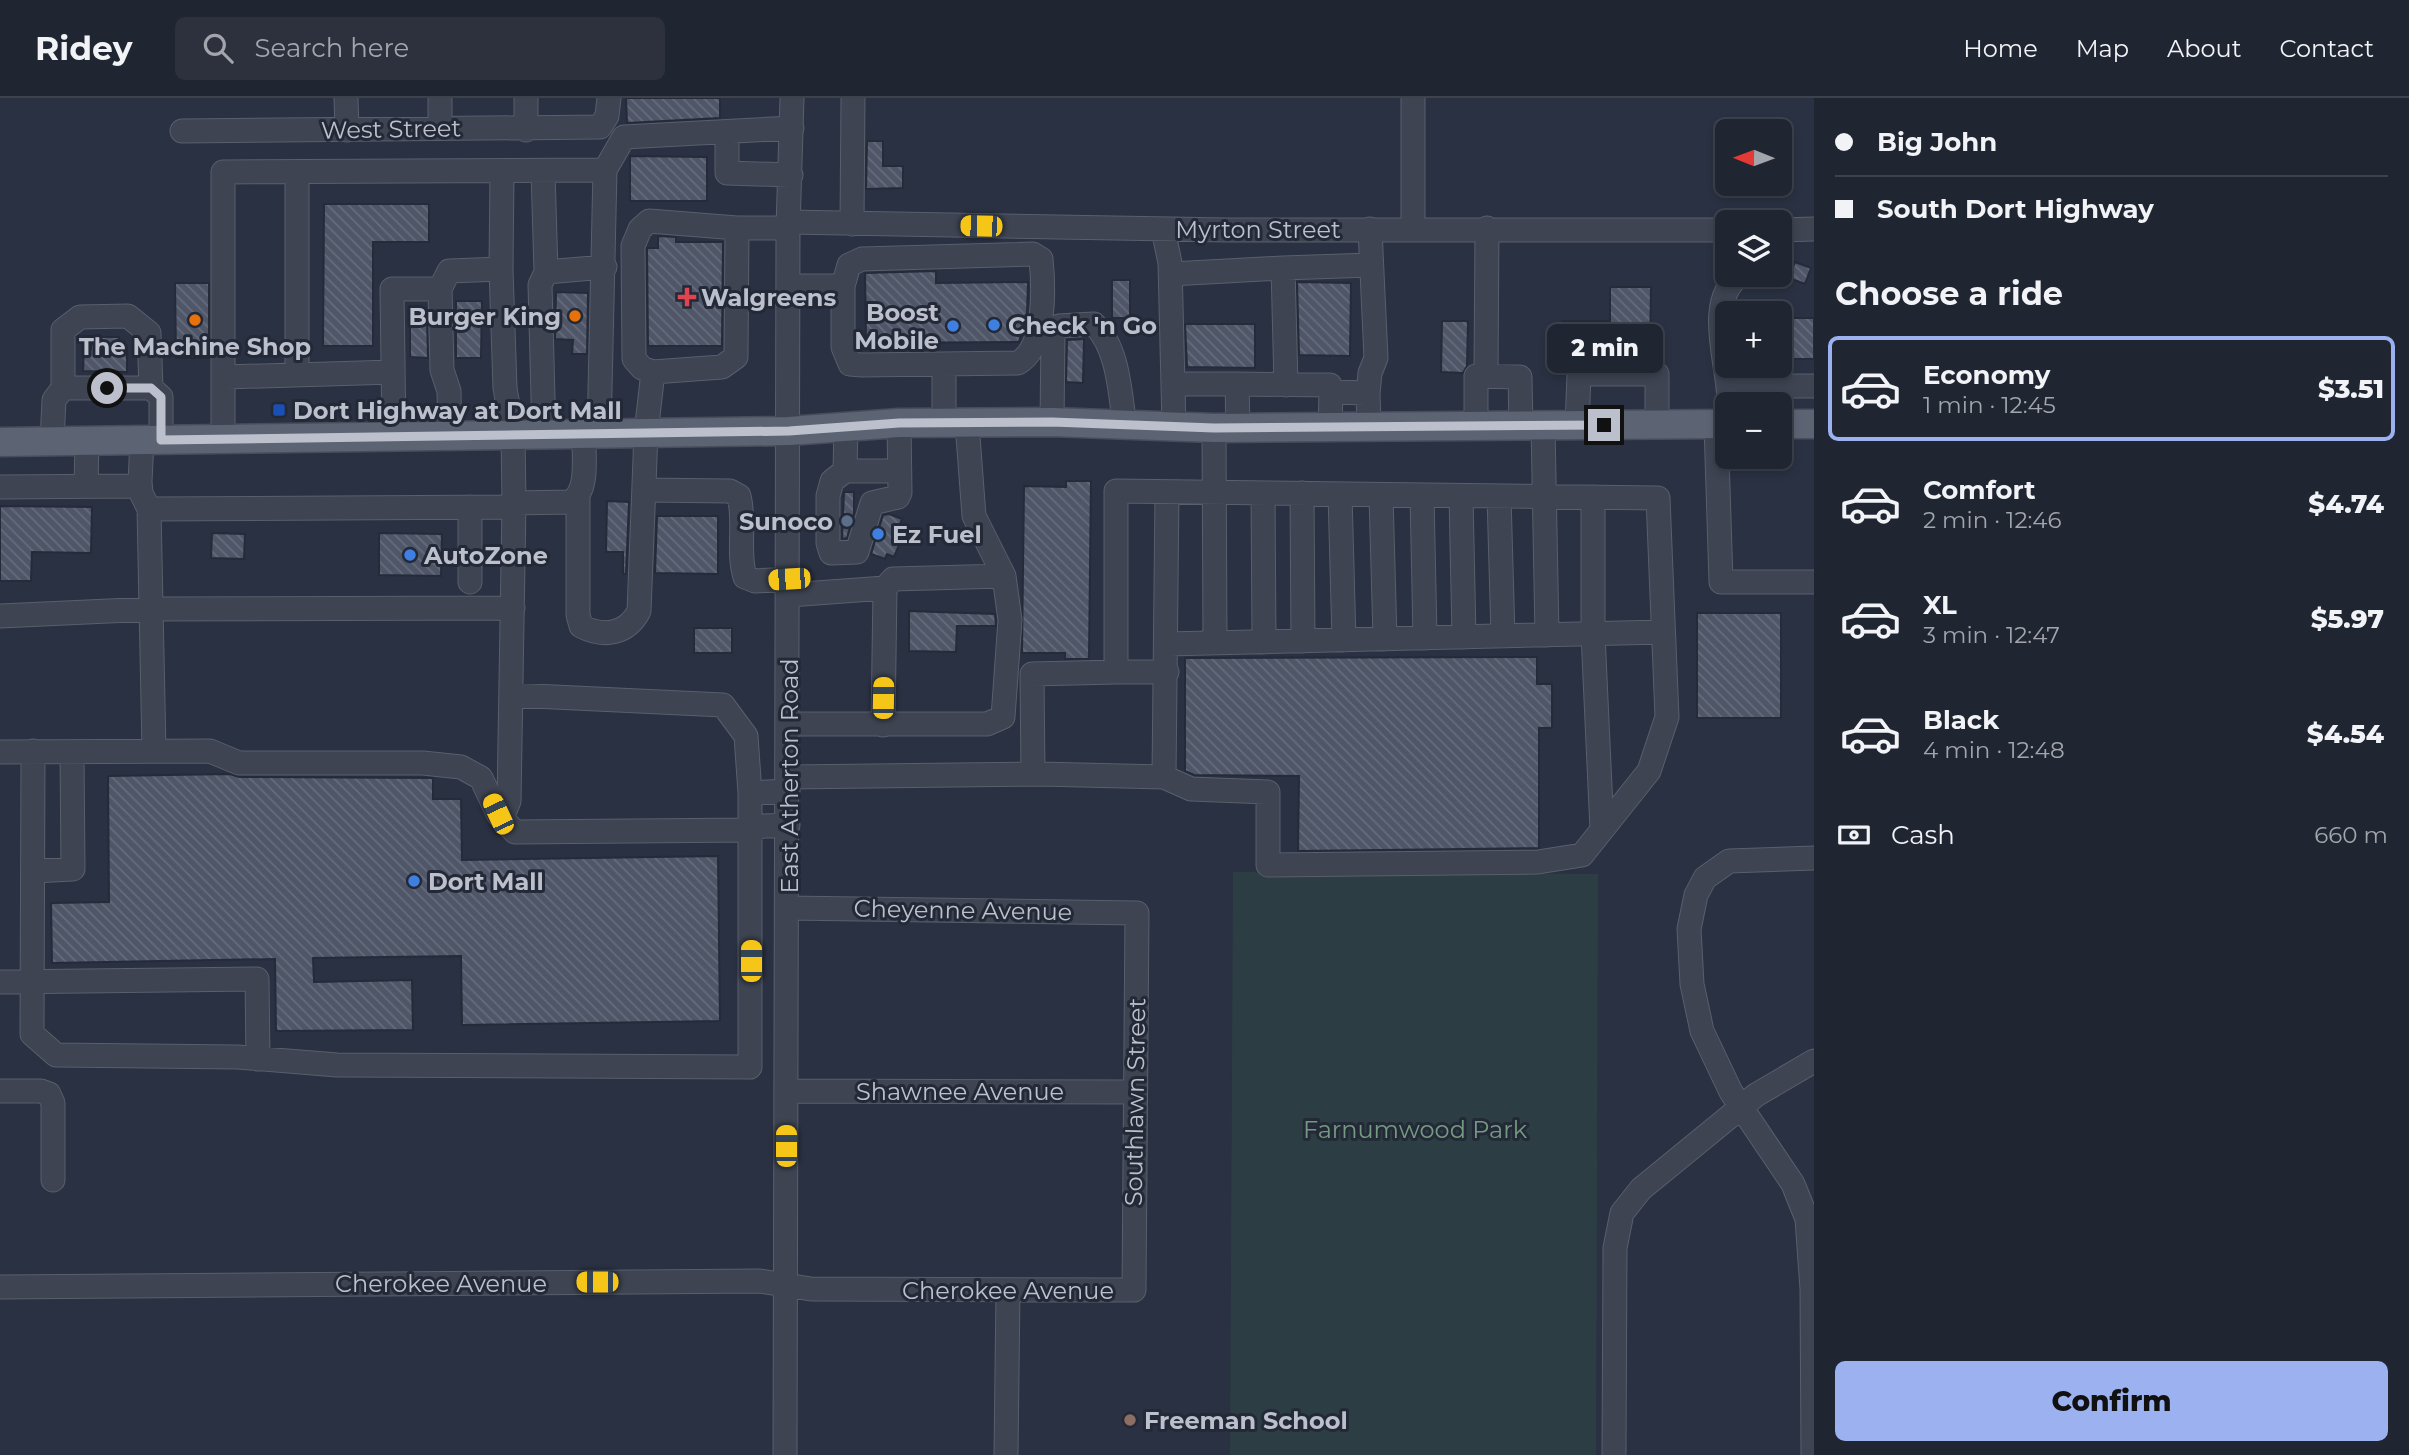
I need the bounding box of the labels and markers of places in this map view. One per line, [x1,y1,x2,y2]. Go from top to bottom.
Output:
place label: Walgreens [701,283,836,312]
marker: Walgreens [679,289,695,305]
place label: Boost Mobile [854,298,940,355]
place label: Burger King [408,302,561,331]
marker: Burger King [567,308,583,324]
place label: Check 'n Go [1008,311,1157,340]
marker: The Machine Shop [187,312,203,328]
marker: Check 'n Go [986,317,1002,333]
marker: Boost Mobile [945,318,961,334]
place label: The Machine Shop [79,332,311,361]
place label: Dort Highway at Dort Mall [293,396,622,425]
marker: Dort Highway at Dort Mall [271,402,287,418]
place label: Sunoco [739,507,833,536]
marker: Sunoco [839,513,855,529]
place label: Ez Fuel [892,520,982,549]
marker: Ez Fuel [870,526,886,542]
place label: AutoZone [423,541,548,570]
marker: AutoZone [402,547,418,563]
place label: Dort Mall [428,867,544,896]
marker: Dort Mall [406,873,422,889]
place label: Freeman School [1144,1406,1348,1435]
marker: Freeman School [1122,1412,1138,1428]

